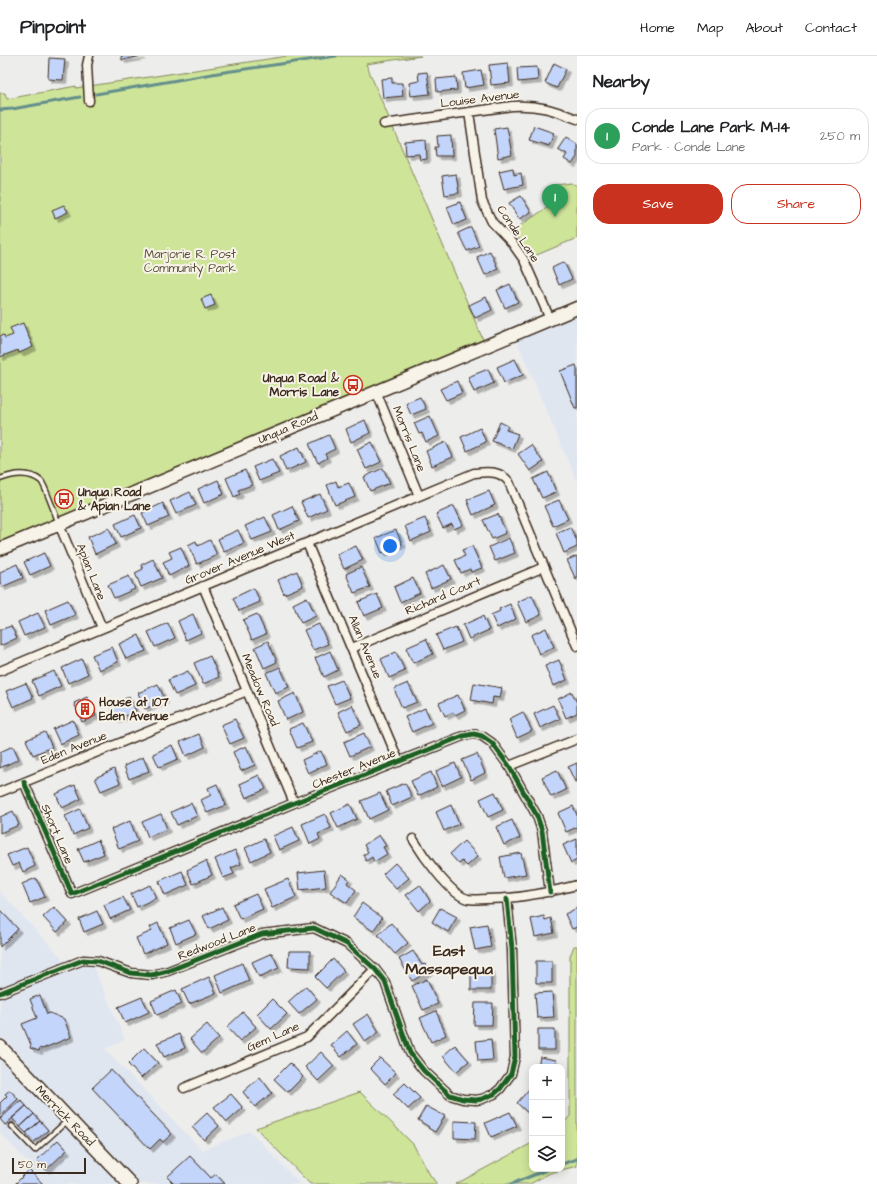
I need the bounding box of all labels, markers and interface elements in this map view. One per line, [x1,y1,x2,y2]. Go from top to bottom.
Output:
text: Pinpoint [20,14,86,41]
text: Home [640,18,675,38]
text: Map [697,18,723,38]
text: About [745,18,783,38]
text: Contact [805,18,857,38]
text: Nearby [593,70,650,94]
street label: Louise Avenue [440,86,521,112]
text: Conde Lane Park M-14 [632,117,790,138]
text: 1 [606,127,608,145]
text: 250 m [820,127,860,145]
text: Park · Conde Lane [632,138,745,156]
pin: 1 [542,184,568,217]
button: Save [593,184,723,224]
button: Share [731,184,861,224]
street label: Conde Lane [493,202,544,266]
park label: Marjorie R. Post Community Park [144,246,237,278]
place label: Unqua Road & Morris Lane [262,370,340,401]
bus stop icon: Unqua Road & Morris Lane [342,374,364,396]
street label: Morris Lane [388,404,430,475]
street label: Unqua Road [255,408,321,448]
place label: Unqua Road & Apian Lane [77,484,151,516]
bus stop icon: Unqua Road & Apian Lane [53,488,75,510]
street label: Grover Avenue West [182,527,298,589]
your location [380,536,400,556]
street label: Apian Lane [72,541,110,603]
street label: Richard Court [403,572,483,620]
street label: Allan Avenue [344,613,386,682]
street label: Meadow Road [237,651,283,729]
place label: House at 107 Eden Avenue [99,694,169,725]
building icon: House at 107 Eden Avenue [74,698,96,720]
street label: Eden Avenue [39,727,110,769]
street label: Chester Avenue [310,744,399,793]
street label: Short Lane [37,801,77,867]
street label: Redwood Lane [176,919,259,965]
district label: East Massapequa [405,940,494,980]
street label: Gem Lane [244,1018,302,1056]
map controls [529,1064,565,1172]
button: + [529,1064,565,1100]
street label: Merrick Road [32,1082,98,1150]
button: − [529,1100,565,1136]
button: layers [529,1136,565,1172]
scale bar [12,1156,86,1175]
text: 50 m [18,1157,46,1172]

